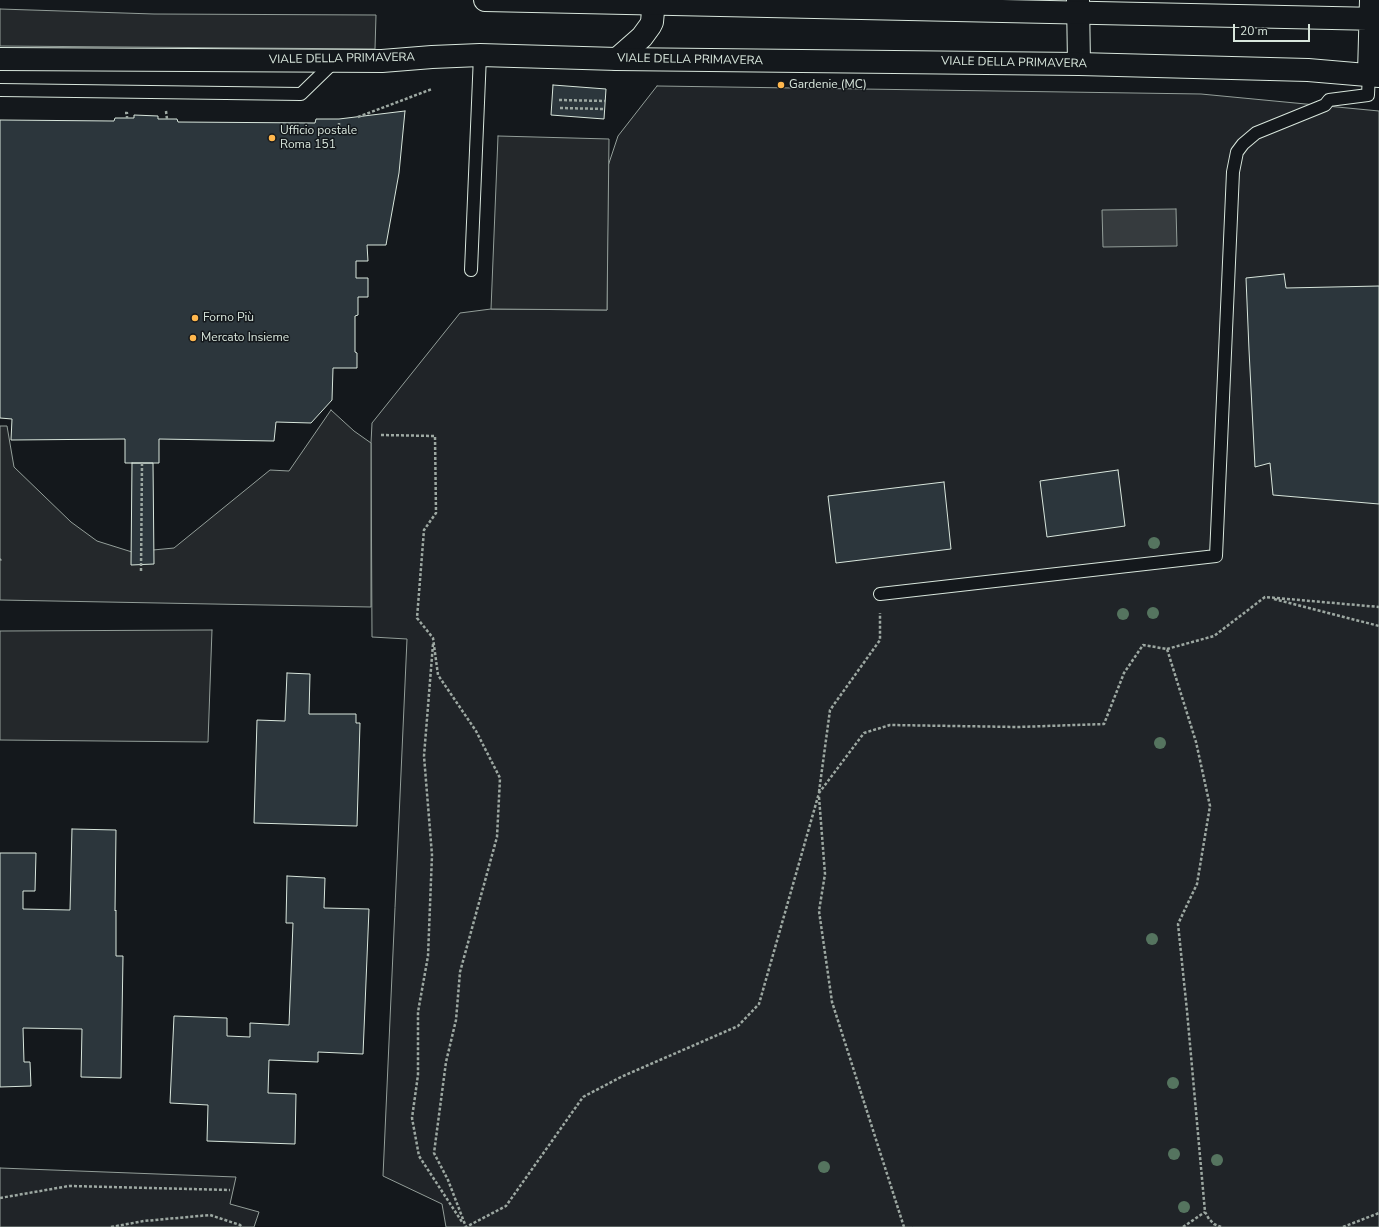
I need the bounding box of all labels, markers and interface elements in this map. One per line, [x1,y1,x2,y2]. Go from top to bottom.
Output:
scale bar [1235,16,1312,42]
text: 20 m [1240,23,1268,39]
street label: VIALE DELLA PRIMAVERA [269,51,415,67]
street label: VIALE DELLA PRIMAVERA [617,52,763,68]
street label: VIALE DELLA PRIMAVERA [941,55,1087,71]
place label: Gardenie (MC) [789,78,867,92]
marker: Gardenie (MC) [776,80,786,90]
place label: Ufficio postale Roma 151 [280,124,357,152]
marker: Ufficio postale Roma 151 [267,133,277,143]
place label: Forno Più [203,311,254,325]
marker: Forno Più [190,313,200,323]
place label: Mercato Insieme [201,331,289,345]
marker: Mercato Insieme [188,333,198,343]

